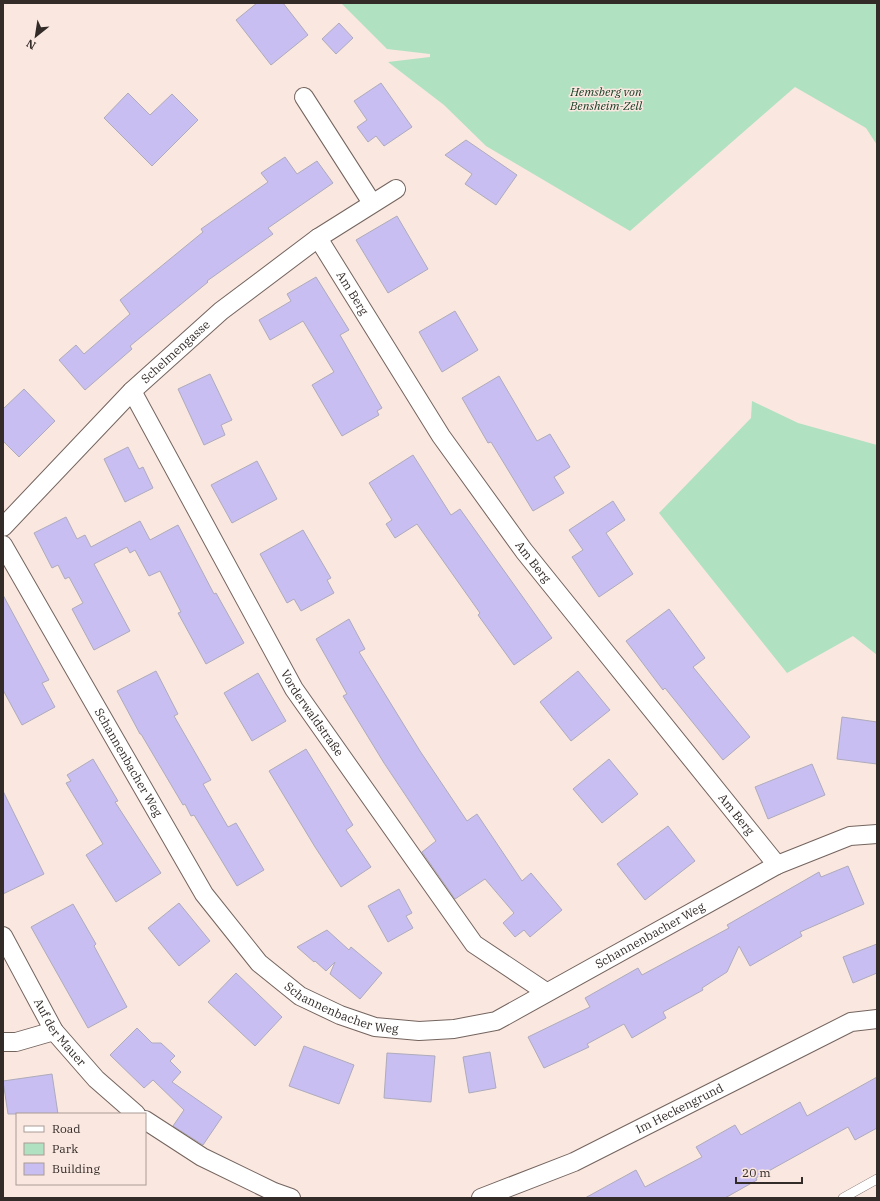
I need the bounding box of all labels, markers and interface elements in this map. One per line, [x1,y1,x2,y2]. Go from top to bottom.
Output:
north arrow [16,16,56,56]
text: N [23,36,38,53]
park label: Hemsberg von Bensheim-Zell [569,84,643,113]
street label: Am Berg [333,268,372,318]
street label: Schelmengasse [138,317,213,386]
street label: Am Berg [512,538,555,586]
street label: Vorderwaldstraße [278,667,347,759]
street label: Schannenbacher Weg [92,705,166,820]
street label: Am Berg [715,790,758,838]
street label: Schannenbacher Weg [592,898,708,971]
street label: Schannenbacher Weg [282,978,400,1036]
street label: Auf der Mauer [31,995,90,1070]
street label: Im Heckengrund [633,1080,726,1137]
legend [16,1113,146,1185]
text: Road [52,1121,81,1136]
text: Park [52,1141,78,1156]
scale bar [736,1159,802,1185]
text: Building [52,1161,100,1176]
text: 20 m [742,1165,771,1180]

